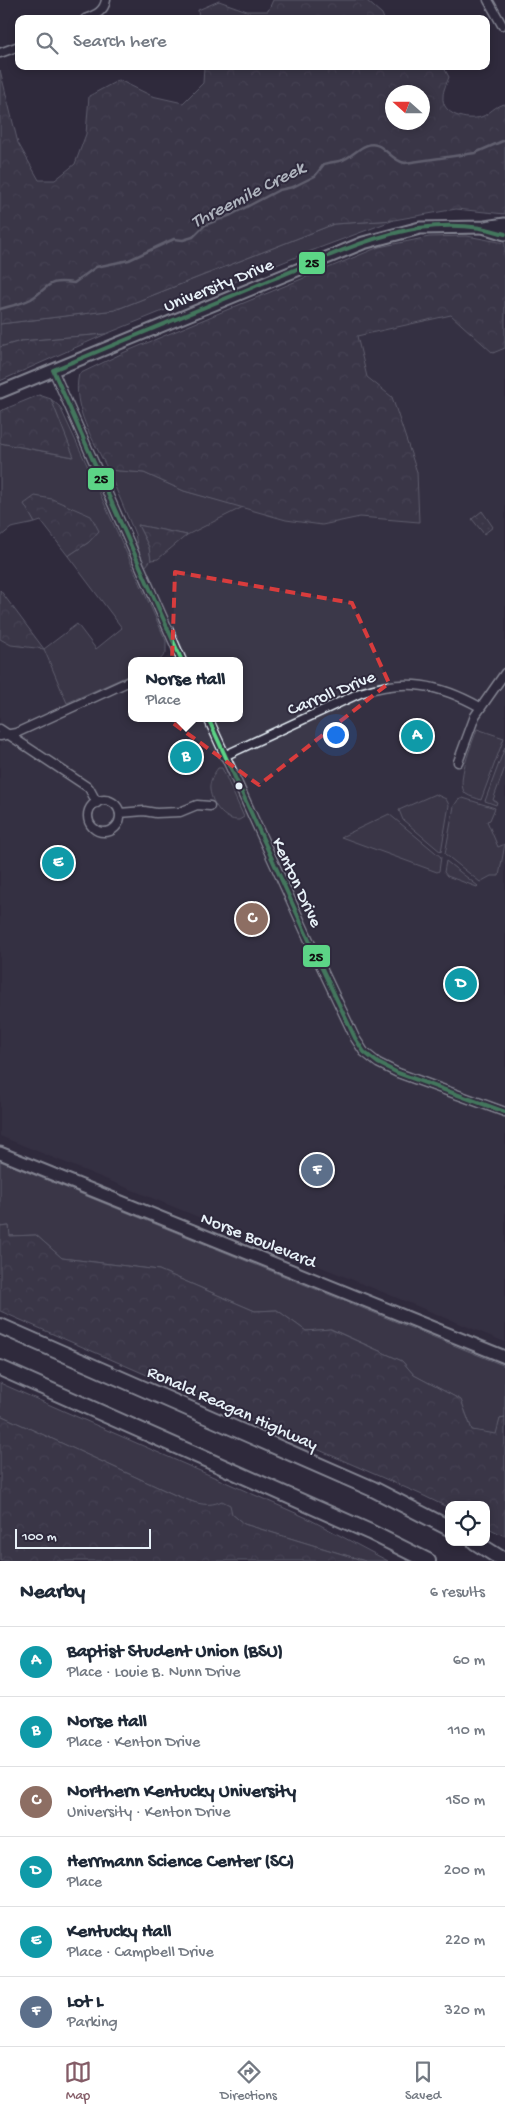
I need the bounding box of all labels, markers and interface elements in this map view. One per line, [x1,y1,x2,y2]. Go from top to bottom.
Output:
search box [15,15,490,70]
icon: search [33,29,61,57]
text: Search here [73,31,167,54]
north arrow [385,85,430,130]
water label: Threemile Creek [188,157,311,235]
line badge: 25 [298,251,326,275]
street label: University Drive [161,254,278,318]
text: 25 [305,256,320,273]
line badge: 25 [87,467,115,491]
text: 25 [94,472,109,489]
popup [128,657,243,722]
street label: Carroll Drive [285,667,380,722]
text: Norse Hall [145,669,226,692]
text: Place [145,692,180,711]
pin: A [401,717,433,755]
your location [323,722,349,748]
pin: B [170,738,202,776]
unlabelled marker [234,781,244,791]
street label: Kenton Drive [266,835,326,932]
pin: E [42,844,74,882]
pin: C [236,900,268,938]
line badge: 25 [302,944,331,968]
text: 25 [309,950,324,967]
pin: D [445,965,477,1003]
pin: F [301,1151,333,1189]
street label: Norse Boulevard [197,1209,320,1275]
street label: Ronald Reagan Highway [143,1362,321,1457]
map controls [445,1501,490,1546]
button: locate [445,1501,490,1546]
scale bar [15,1526,151,1549]
text: 100 m [22,1529,57,1546]
text: Nearby [20,1581,85,1606]
text: 6 results [430,1584,485,1603]
text: Baptist Student Union (BSU) [67,1641,283,1664]
text: A [31,1652,41,1671]
text: 60 m [453,1652,485,1671]
text: Place · Louie B. Nunn Drive [67,1664,241,1683]
text: Norse Hall [67,1711,147,1734]
text: B [32,1722,40,1741]
text: 110 m [448,1722,485,1741]
text: Place · Kenton Drive [67,1734,200,1753]
text: Northern Kentucky University [67,1781,296,1804]
text: C [32,1792,40,1811]
text: 150 m [446,1792,485,1811]
text: University · Kenton Drive [67,1804,230,1823]
text: Herrmann Science Center (SC) [67,1851,294,1874]
text: D [31,1862,41,1881]
text: 200 m [444,1862,485,1881]
text: Place [67,1874,102,1893]
text: Kentucky Hall [67,1921,172,1944]
text: E [31,1932,41,1951]
text: 220 m [445,1932,485,1951]
text: Place · Campbell Drive [67,1944,214,1963]
text: Lot L [67,1991,103,2014]
text: F [32,2002,40,2021]
text: 320 m [445,2002,485,2021]
text: Parking [67,2014,118,2033]
tab: Map [64,2058,92,2105]
tab: Directions [220,2058,277,2105]
tab: Saved [405,2058,441,2105]

